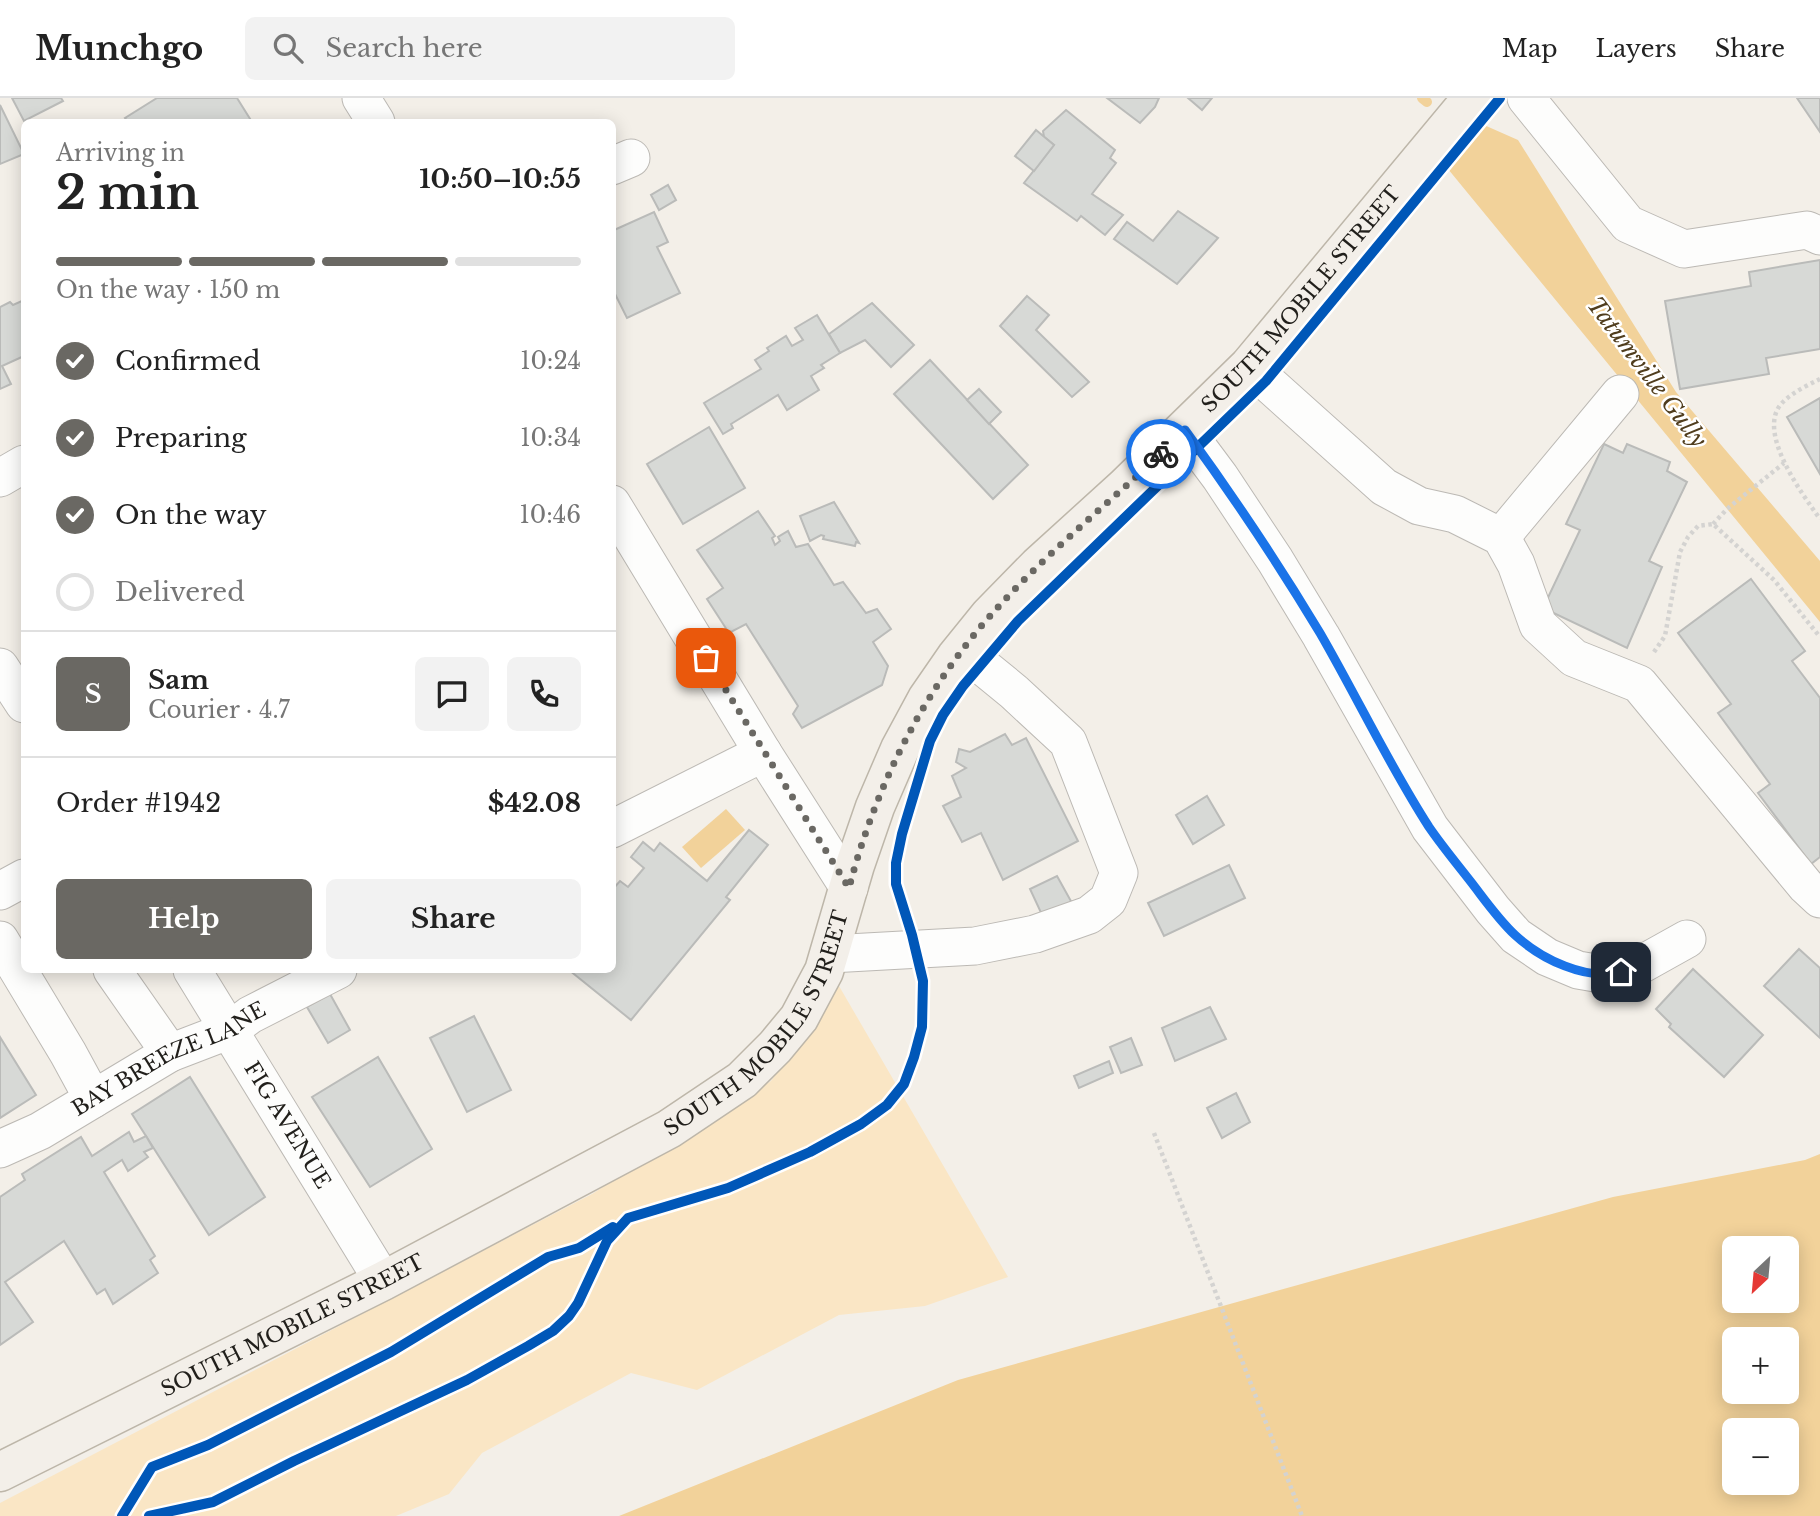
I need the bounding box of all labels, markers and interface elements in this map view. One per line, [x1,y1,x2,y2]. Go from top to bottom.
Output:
search box [245,17,735,80]
text: Munchgo [35,28,203,69]
icon: search [269,29,307,67]
text: Search here [325,32,483,64]
text: Map [1502,34,1558,63]
text: Layers [1596,34,1677,63]
text: Share [1715,34,1785,63]
text: Arriving in [56,139,185,167]
text: 10:50–10:55 [419,163,581,195]
text: 2 min [56,164,199,221]
street label: SOUTH MOBILE STREET [1196,181,1406,418]
text: On the way · 150 m [56,276,280,304]
water label: Tatumville Gully [1581,291,1713,453]
icon: check [56,342,94,380]
text: Confirmed [115,345,260,377]
text: 10:24 [520,347,581,375]
icon: check [56,419,94,457]
courier [1126,419,1196,489]
text: Preparing [115,422,247,454]
text: 10:34 [520,424,581,452]
icon: bike [1142,435,1180,473]
icon: check [56,496,94,534]
text: On the way [115,499,267,531]
text: 10:46 [520,501,581,529]
text: Delivered [115,576,245,608]
pin [676,628,736,688]
icon: bag [687,639,725,677]
button: chat [415,657,489,731]
button: phone [507,657,581,731]
text: Sam [148,664,209,696]
text: S [84,678,102,710]
text: Courier · 4.7 [148,696,290,724]
text: Order #1942 [56,787,221,819]
text: $42.08 [488,787,581,819]
button: Help [56,879,312,959]
button: Share [326,879,581,959]
street label: SOUTH MOBILE STREET [659,907,854,1142]
pin [1591,942,1651,1002]
icon: home [1602,953,1640,991]
street label: BAY BREEZE LANE [67,996,270,1122]
street label: FIG AVENUE [238,1057,336,1193]
north arrow [1722,1236,1799,1312]
map controls [1722,1236,1799,1495]
street label: SOUTH MOBILE STREET [156,1249,429,1403]
button: + [1722,1327,1799,1404]
button: − [1722,1418,1799,1495]

